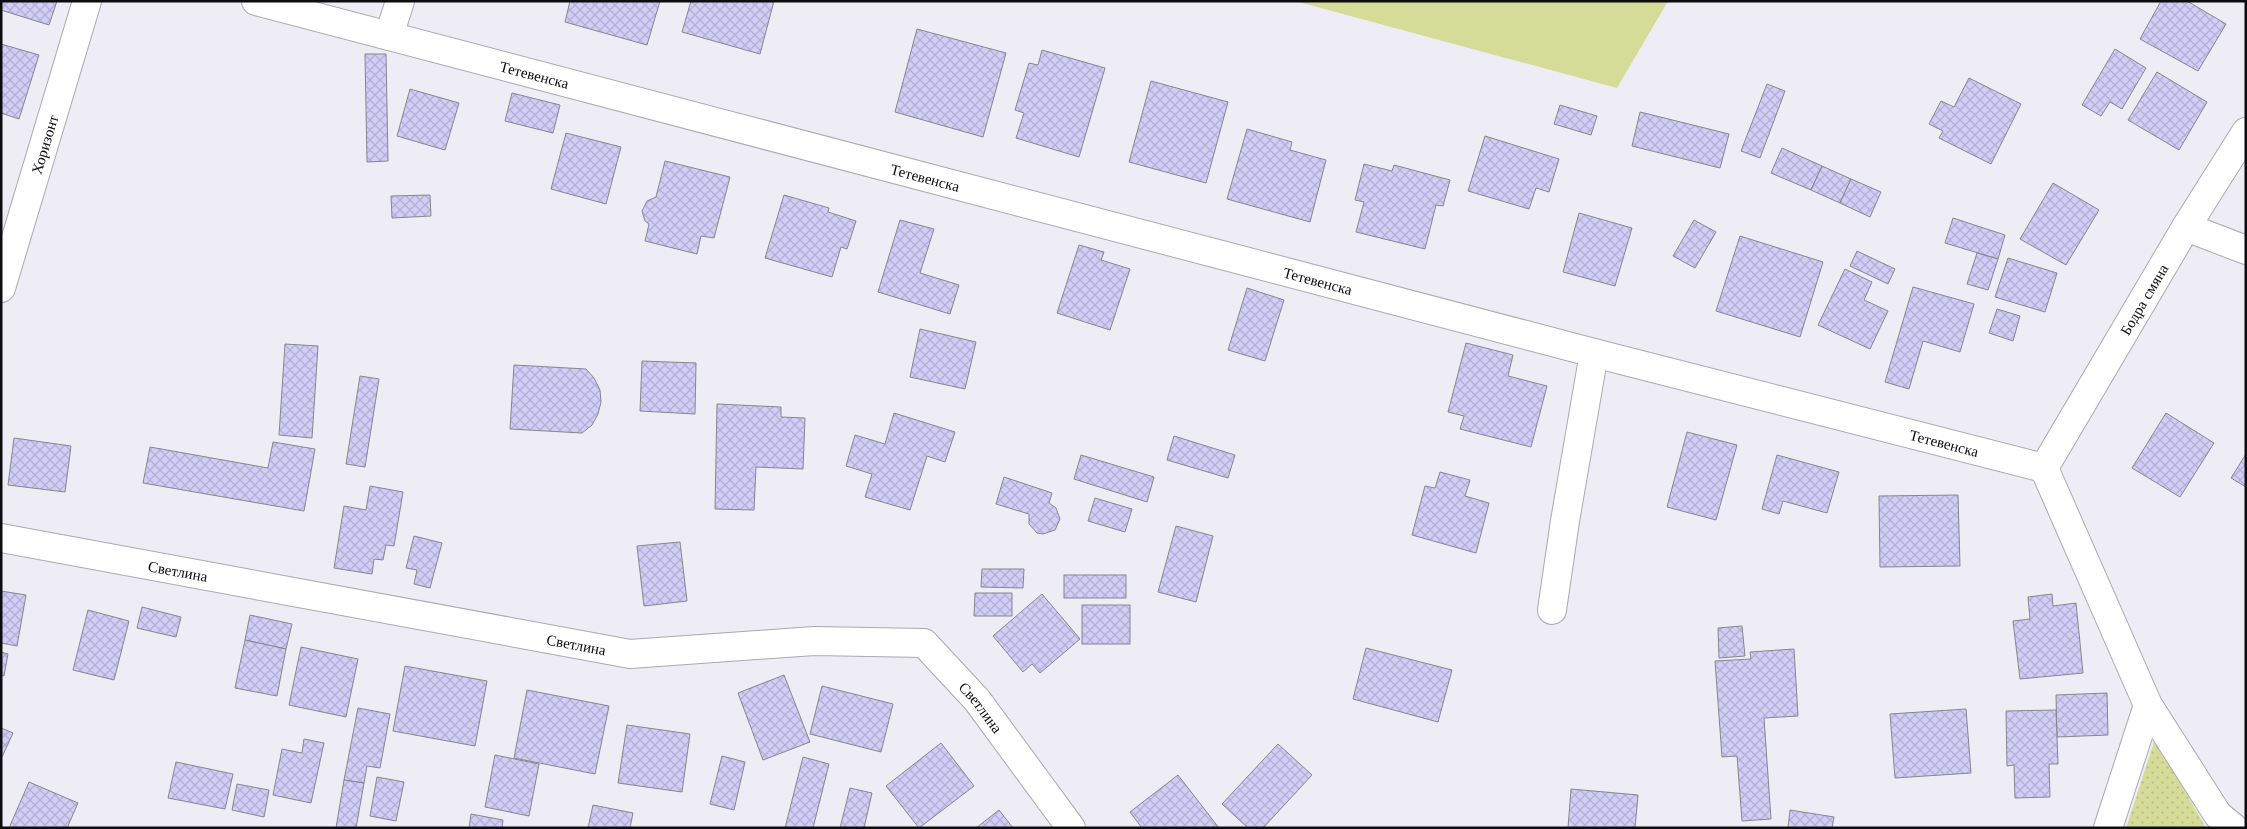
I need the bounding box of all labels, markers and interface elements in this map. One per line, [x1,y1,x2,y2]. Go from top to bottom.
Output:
street label: Тетевенска [498,56,571,93]
street label: Хоризонт [26,112,62,176]
street label: Тетевенска [889,159,962,195]
street label: Бодра смяна [2115,260,2172,338]
street label: Тетевенска [1281,262,1355,299]
street label: Тетевенска [1908,425,1981,461]
street label: Светлина [147,556,210,585]
street label: Светлина [545,629,608,659]
street label: Светлина [955,677,1007,737]

